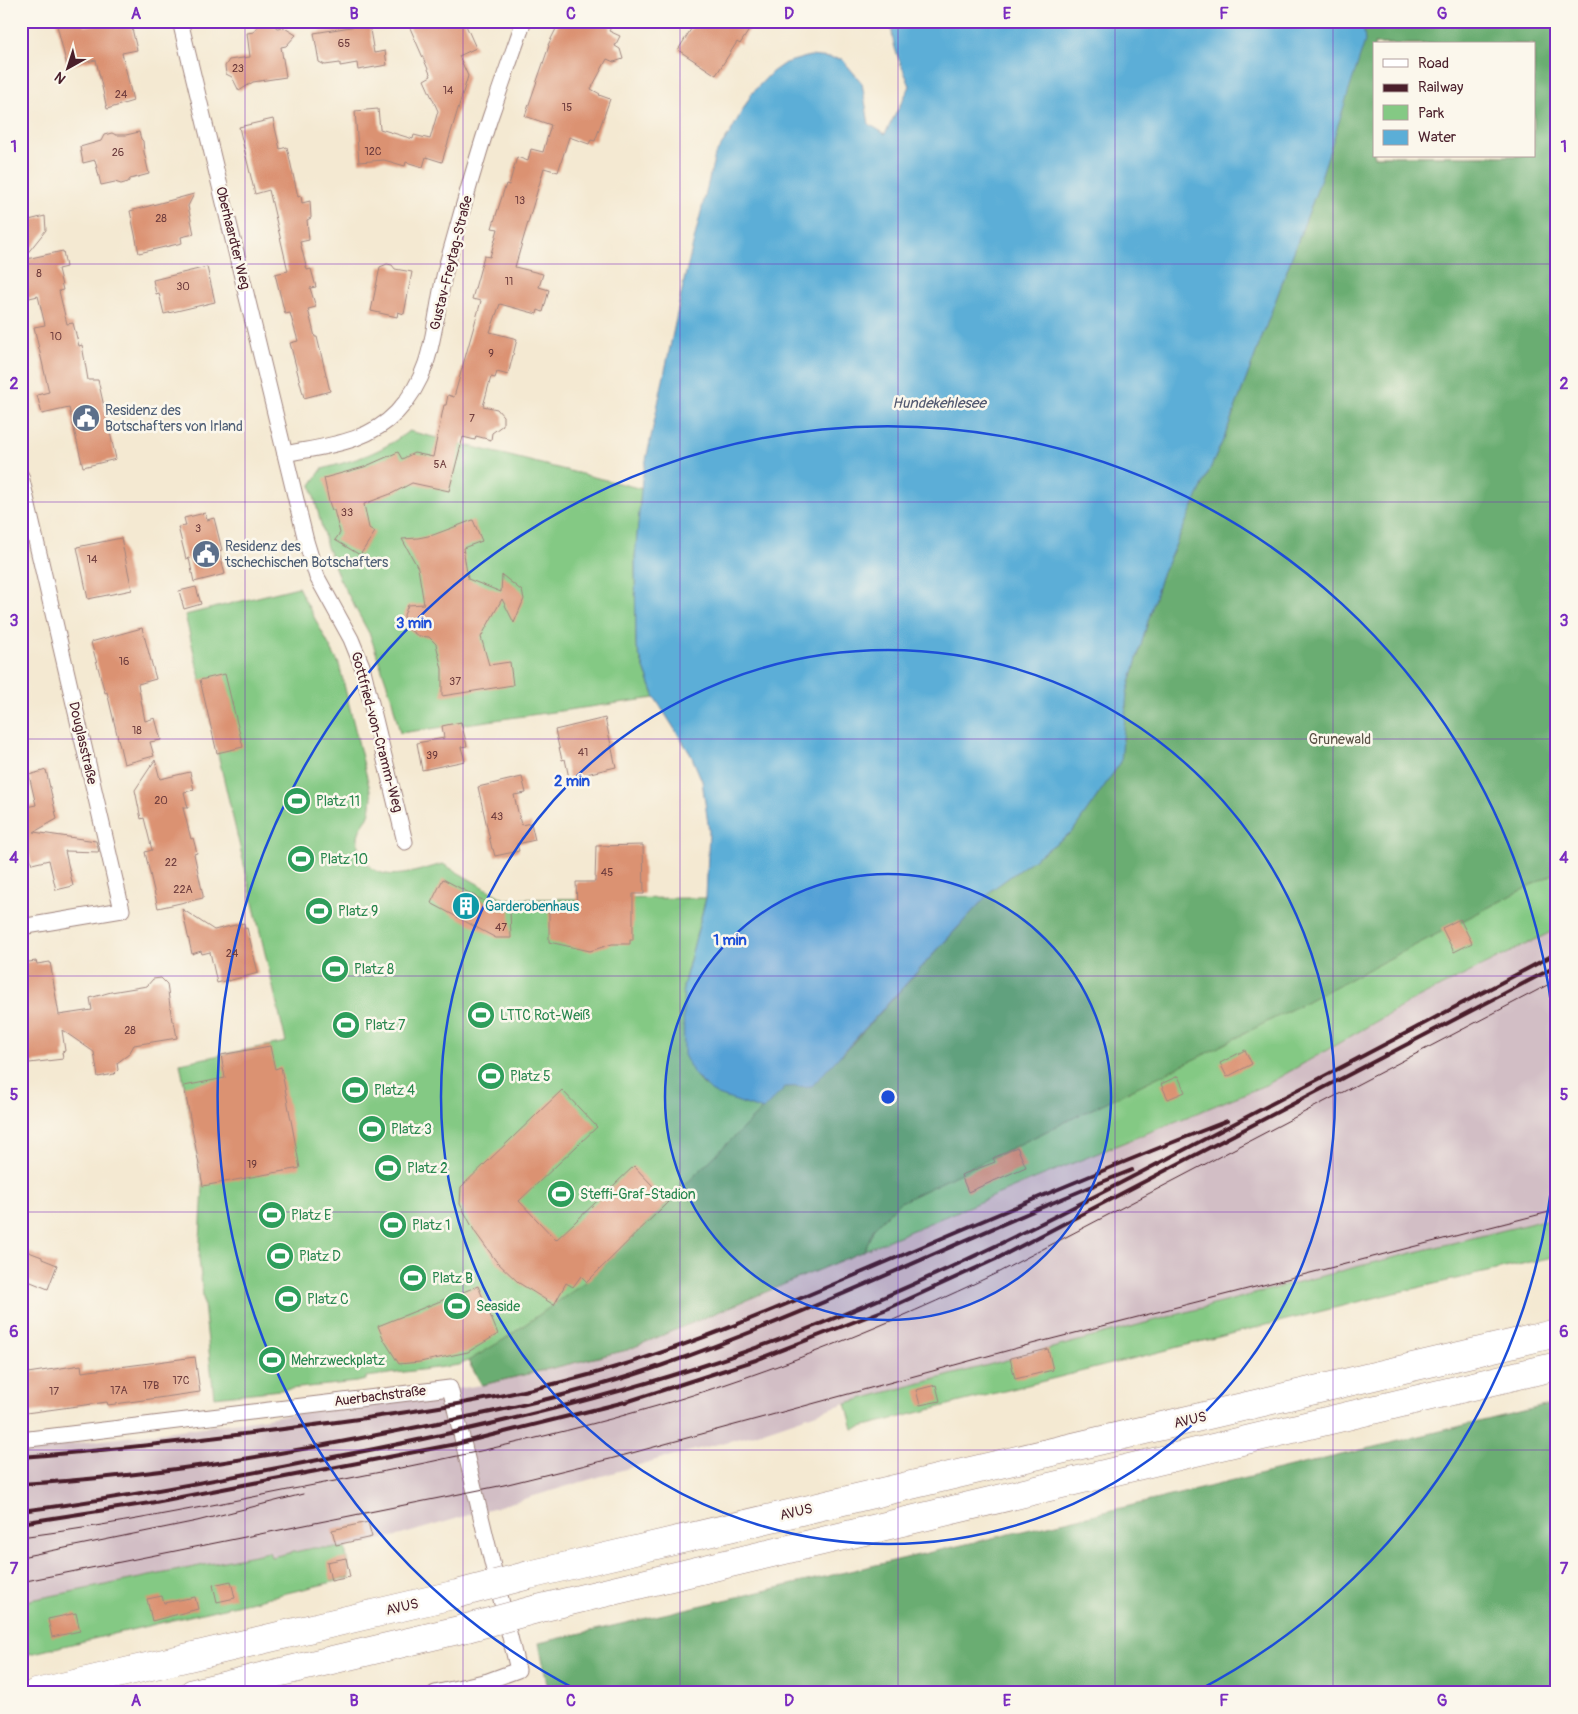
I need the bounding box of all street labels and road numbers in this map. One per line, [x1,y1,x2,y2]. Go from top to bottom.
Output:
street label: Oberhaardter Weg [212,185,254,291]
street label: Gustav-Freytag-Straße [426,194,476,332]
street label: Gottfried-von-Cramm-Weg [347,650,407,814]
street label: Douglasstraße [65,700,101,786]
street label: Auerbachstraße [333,1382,427,1410]
street label: AVUS [1172,1408,1208,1432]
street label: AVUS [778,1500,814,1524]
street label: AVUS [384,1595,420,1619]

